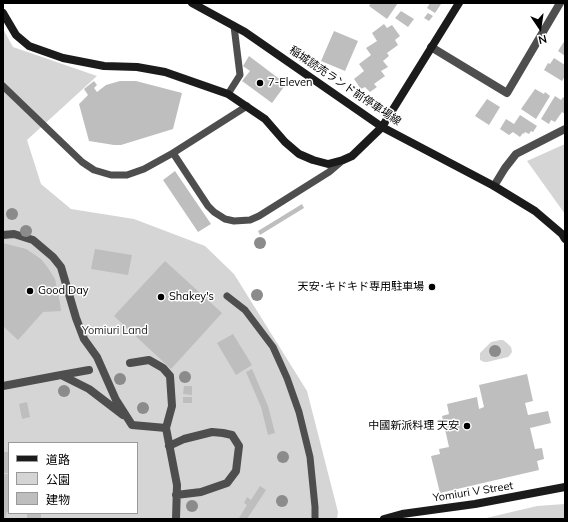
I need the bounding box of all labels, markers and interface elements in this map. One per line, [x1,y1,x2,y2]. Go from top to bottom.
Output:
north arrow [520,8,560,48]
text: N [537,32,548,47]
street label: 稲城読売ランド前停車場線 [287,44,403,128]
place label: 7-Eleven [268,76,312,90]
marker: 7-Eleven [255,78,265,88]
place label: 天安･キドキド専用駐車場 [298,280,424,294]
marker: 天安･キドキド専用駐車場 [427,282,437,292]
place label: Good Day [38,284,89,298]
marker: Good Day [25,286,35,296]
place label: Shakey's [169,290,214,304]
marker: Shakey's [156,292,166,302]
park label: Yomiuri Land [82,324,148,338]
place label: 中國新派料理 天安 [368,419,459,433]
marker: 中國新派料理 天安 [462,421,472,431]
legend [8,442,138,514]
text: 道路 [46,452,70,467]
text: 公園 [46,472,70,487]
street label: Yomiuri V Street [432,479,514,505]
text: 建物 [46,492,70,507]

